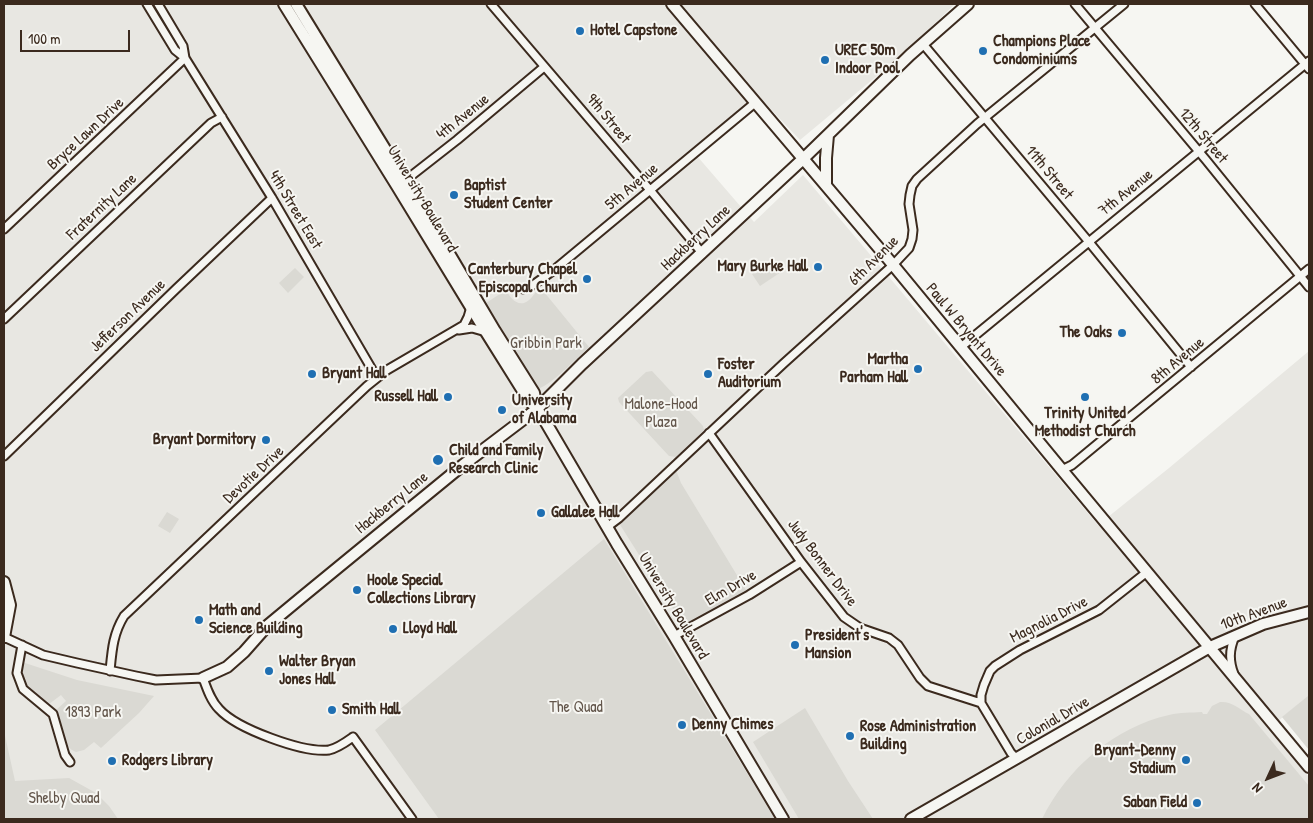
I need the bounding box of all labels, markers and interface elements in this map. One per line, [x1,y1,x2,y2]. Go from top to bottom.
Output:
scale bar [22,20,132,52]
place label: Hotel Capstone [590,21,677,41]
marker: Hotel Capstone [574,25,586,37]
text: 100 m [28,28,61,49]
place label: Champions Place Condominiums [993,32,1090,70]
place label: UREC 50m Indoor Pool [835,41,900,79]
marker: Champions Place Condominiums [977,45,989,57]
marker: UREC 50m Indoor Pool [819,54,831,66]
street label: 4th Avenue [433,90,493,144]
street label: 9th Street [582,90,634,148]
street label: Bryce Lawn Drive [44,94,128,174]
street label: 12th Street [1174,104,1232,168]
street label: University Boulevard [383,142,461,256]
street label: 11th Street [1021,142,1077,204]
street label: 5th Avenue [602,159,662,215]
street label: 7th Avenue [1095,165,1157,221]
street label: 4th Street East [264,167,326,253]
street label: Fraternity Lane [63,170,141,244]
place label: Baptist Student Center [464,176,553,214]
marker: Baptist Student Center [448,189,460,201]
street label: Hackberry Lane [657,201,735,275]
street label: 6th Avenue [845,232,903,290]
place label: Mary Burke Hall [718,257,808,277]
place label: Canterbury Chapel Episcopal Church [468,260,577,298]
marker: Mary Burke Hall [812,261,824,273]
marker: Canterbury Chapel Episcopal Church [581,273,593,285]
street label: Jefferson Avenue [86,275,170,357]
street label: Paul W Bryant Drive [921,280,1011,380]
place label: The Oaks [1060,323,1112,343]
marker: The Oaks [1116,327,1128,339]
street label: 8th Avenue [1148,333,1208,389]
park label: Gribbin Park [510,334,582,354]
place label: Martha Parham Hall [840,350,908,388]
place label: Foster Auditorium [718,355,781,393]
marker: Martha Parham Hall [912,363,924,375]
place label: Bryant Hall [322,364,386,384]
marker: Bryant Hall [306,368,318,380]
marker: Foster Auditorium [702,368,714,380]
place label: Russell Hall [374,387,438,407]
marker: Russell Hall [442,391,454,403]
place label: University of Alabama [512,391,576,429]
marker: Trinity United Methodist Church [1079,391,1091,403]
park label: Malone-Hood Plaza [624,395,698,433]
marker: University of Alabama [496,404,508,416]
place label: Trinity United Methodist Church [1035,404,1135,442]
place label: Bryant Dormitory [153,430,256,450]
marker: Bryant Dormitory [260,434,272,446]
place label: Child and Family Research Clinic [449,441,543,479]
street label: Devotie Drive [220,442,288,508]
marker: Child and Family Research Clinic [431,453,445,467]
street label: Hackberry Lane [352,468,432,538]
place label: Gallalee Hall [551,503,619,523]
marker: Gallalee Hall [535,507,547,519]
street label: Judy Bonner Drive [783,516,861,610]
street label: University Boulevard [634,549,712,663]
street label: Elm Drive [702,566,760,610]
place label: Hoole Special Collections Library [367,571,476,609]
marker: Hoole Special Collections Library [351,584,363,596]
street label: Magnolia Drive [1007,592,1091,648]
street label: 10th Avenue [1218,593,1290,635]
place label: Math and Science Building [209,601,303,639]
marker: Math and Science Building [193,614,205,626]
place label: Lloyd Hall [403,619,457,639]
marker: Lloyd Hall [387,623,399,635]
place label: President's Mansion [805,626,869,664]
marker: President's Mansion [789,639,801,651]
place label: Walter Bryan Jones Hall [279,652,356,690]
marker: Walter Bryan Jones Hall [263,665,275,677]
street label: Colonial Drive [1013,692,1093,750]
park label: The Quad [549,698,603,718]
place label: Smith Hall [342,700,400,720]
park label: 1893 Park [65,703,121,723]
marker: Smith Hall [326,704,338,716]
place label: Denny Chimes [692,715,773,735]
place label: Rose Administration Building [860,717,976,755]
marker: Denny Chimes [676,719,688,731]
marker: Rose Administration Building [844,730,856,742]
place label: Bryant-Denny Stadium [1094,741,1176,779]
place label: Rodgers Library [122,751,213,771]
north arrow [1243,753,1293,803]
marker: Bryant-Denny Stadium [1180,754,1192,766]
marker: Rodgers Library [106,755,118,767]
text: N [1247,779,1266,798]
park label: Shelby Quad [28,789,100,809]
place label: Saban Field [1123,793,1187,813]
marker: Saban Field [1191,797,1203,809]

